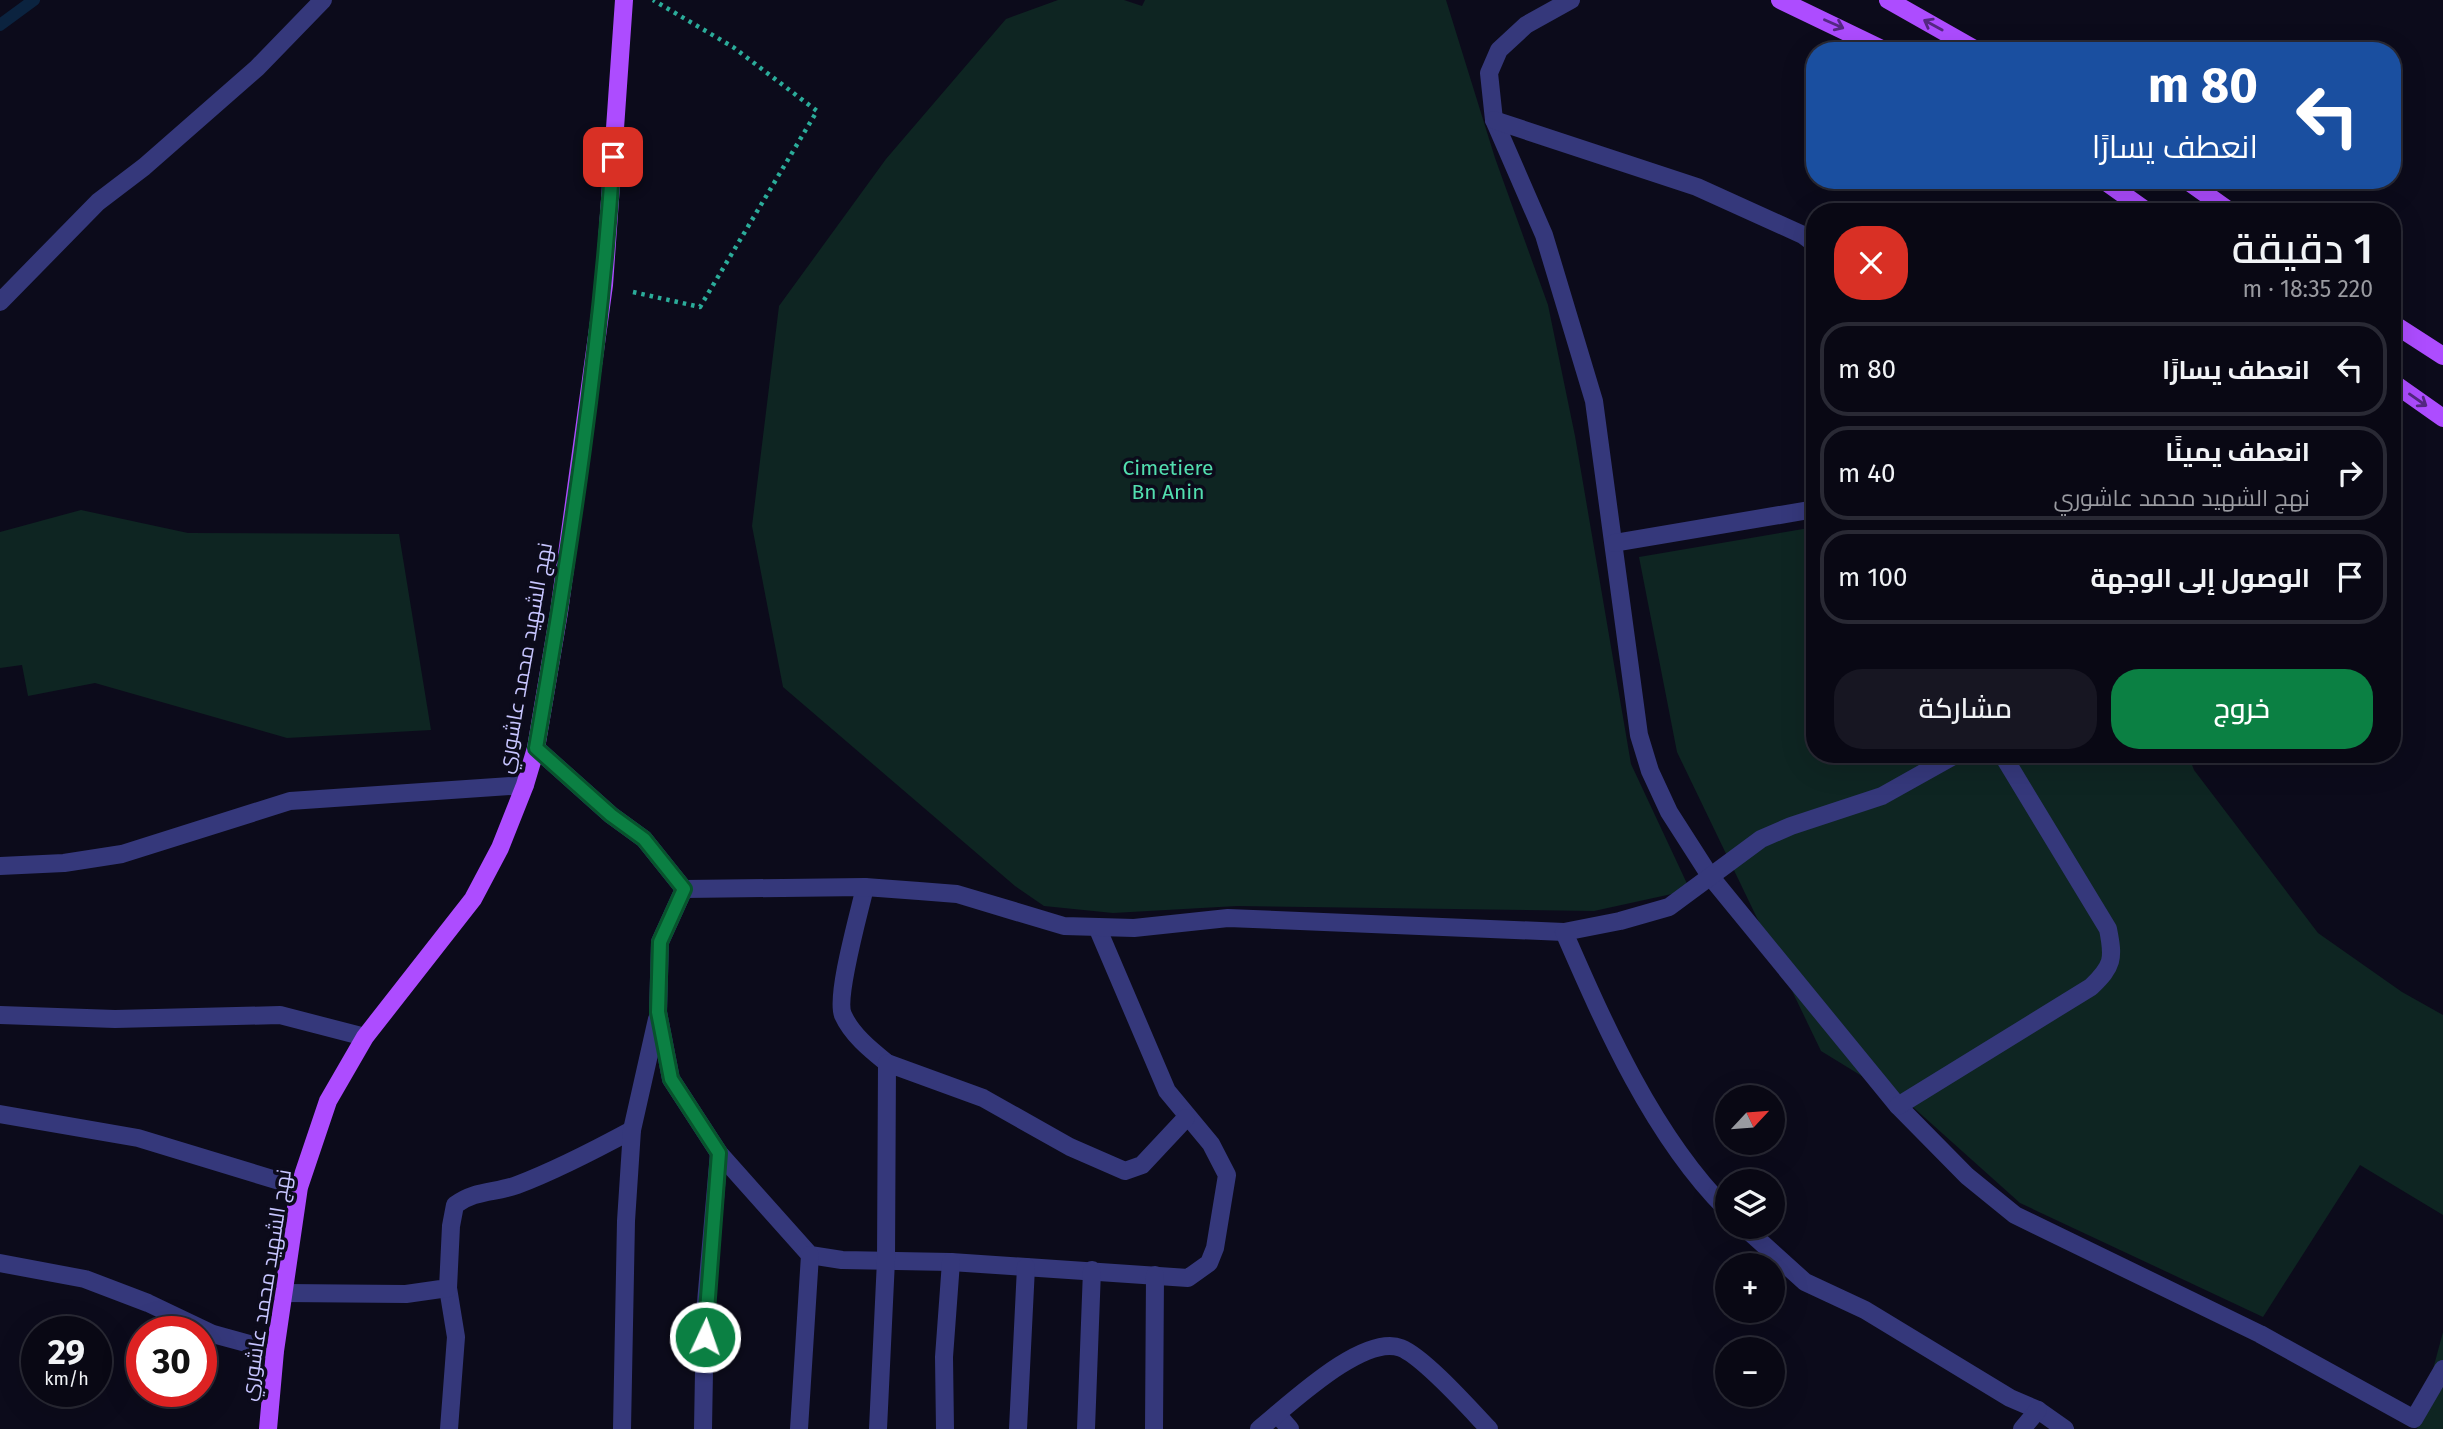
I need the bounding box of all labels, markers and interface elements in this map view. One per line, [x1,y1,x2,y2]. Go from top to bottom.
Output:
one-way arrow [1823,18,1844,31]
one-way arrow [1923,18,1944,31]
text: 80 m [2148,56,2258,115]
icon: left [2282,70,2373,161]
pin [583,127,643,187]
text: انعطف يسارًا [2092,128,2258,166]
icon: arrive [594,138,632,176]
text: 1 دقيقة [2232,224,2373,274]
button: close [1834,226,1908,300]
text: 220 m · 18:35 [2243,275,2373,303]
icon: left [2331,350,2369,388]
text: 80 m [1838,354,1896,385]
text: انعطف يسارًا [2162,355,2310,386]
one-way arrow [2408,393,2427,407]
text: انعطف يمينًا [2165,437,2310,468]
icon: right [2331,454,2369,492]
park label: Cimetiere Bn Anin [1123,455,1214,505]
text: 40 m [1838,458,1896,489]
text: نهج الشهيد محمد عاشوري [2054,484,2310,512]
street label: نهج الشهيد محمد عاشوري [492,540,561,776]
icon: arrive [2331,558,2369,596]
text: 100 m [1838,562,1907,593]
text: الوصول إلى الوجهة [2091,563,2310,594]
button: مشاركة [1834,669,2097,749]
button: خروج [2111,669,2373,749]
north arrow [1715,1085,1785,1155]
map controls [1715,1085,1785,1407]
street label: نهج الشهيد محمد عاشوري [235,1167,300,1403]
button: layers [1715,1169,1785,1239]
button: + [1715,1253,1785,1323]
position arrow [668,1300,742,1374]
speed limit sign: 30 [126,1316,217,1407]
text: 29 [48,1331,85,1373]
button: − [1715,1337,1785,1407]
text: km/h [44,1368,89,1390]

